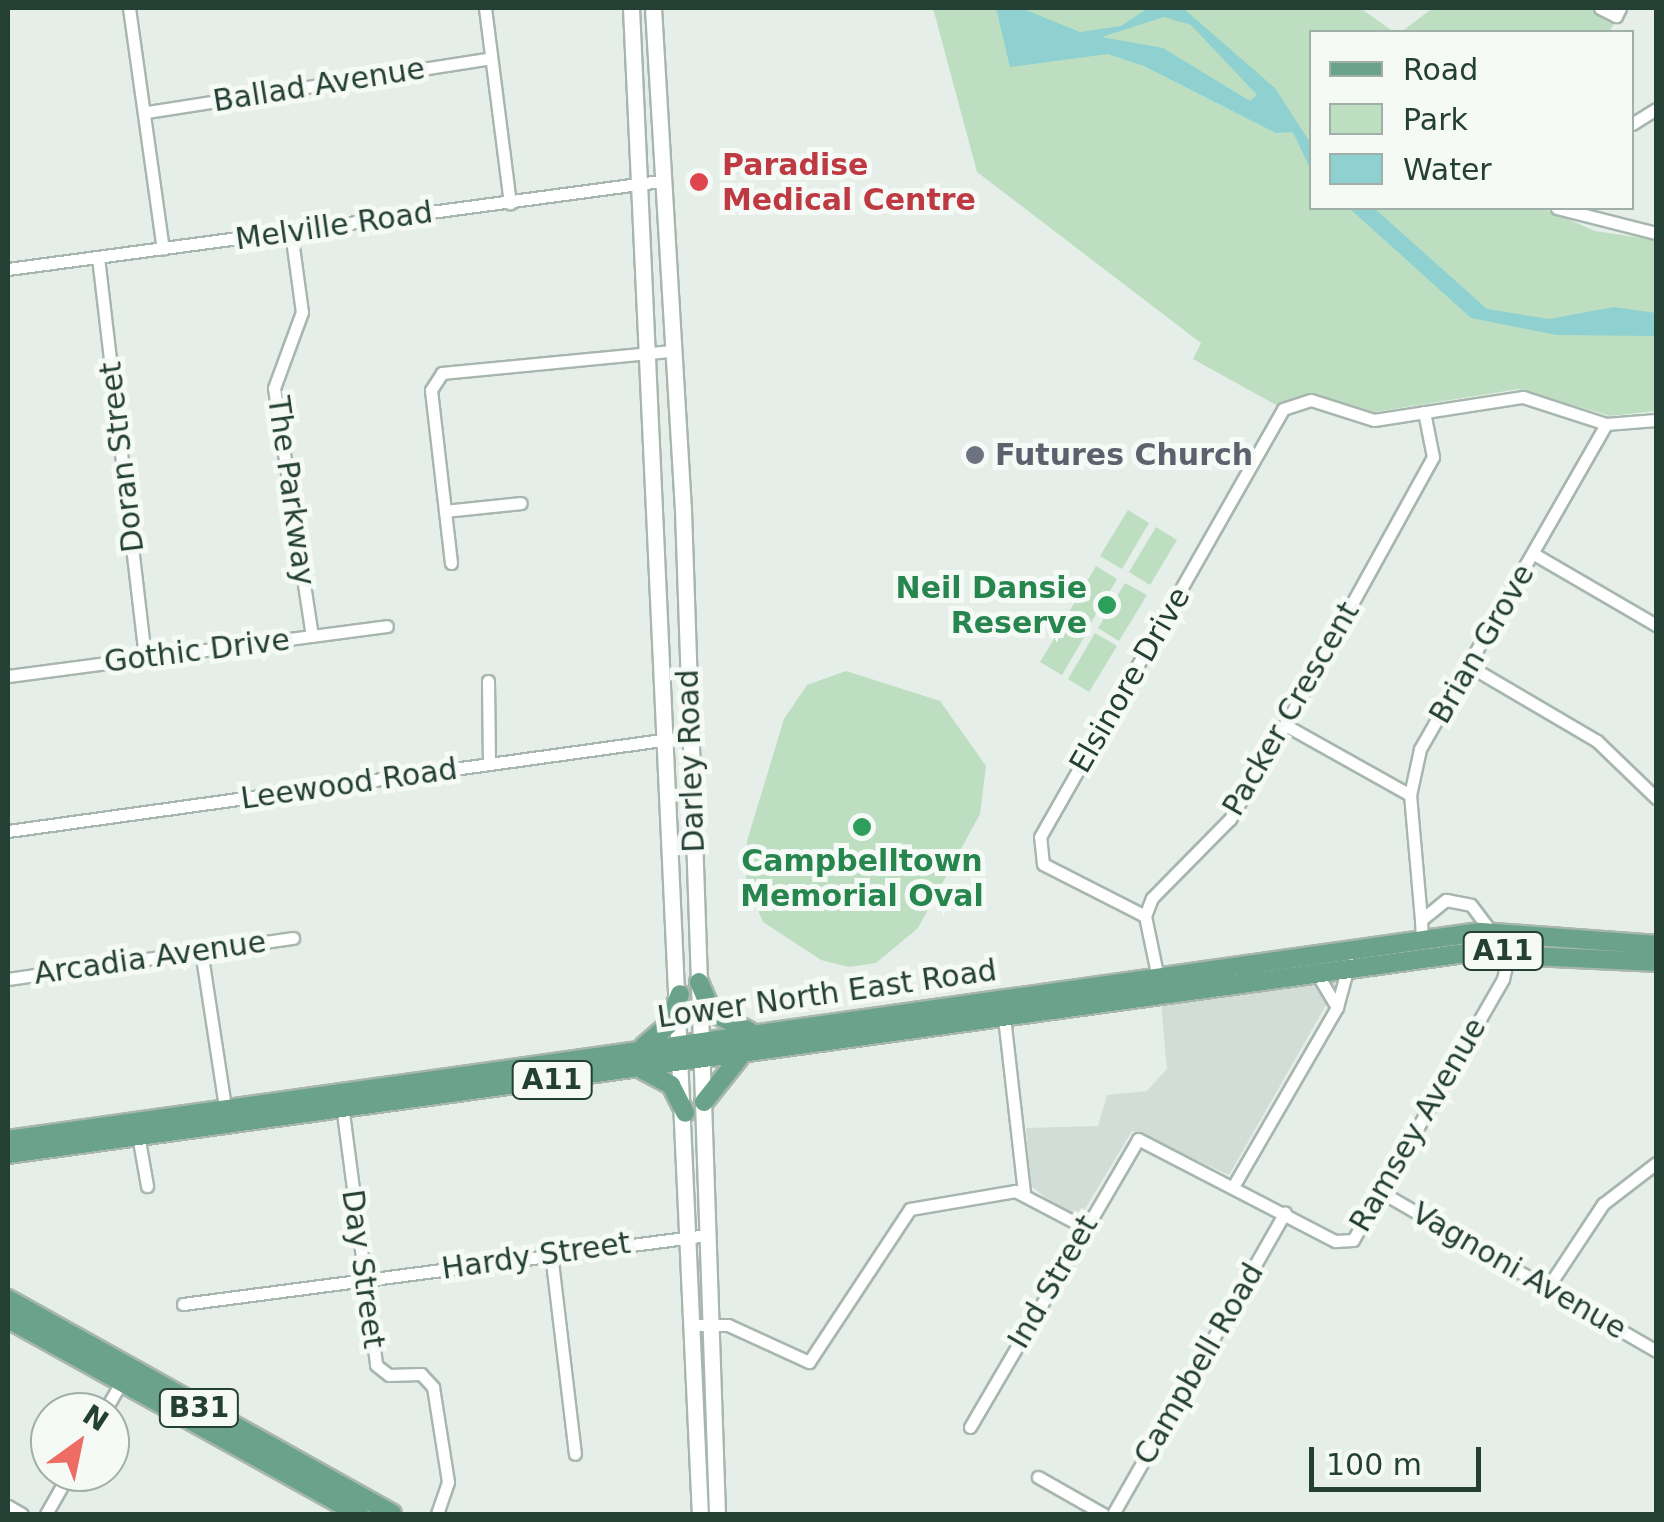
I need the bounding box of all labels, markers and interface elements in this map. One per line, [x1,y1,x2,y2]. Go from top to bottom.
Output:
legend [1309,30,1634,210]
street label: Ballad Avenue [210,50,428,120]
text: Road [1403,52,1478,87]
text: Park [1403,102,1468,137]
place label: Paradise Medical Centre [722,147,976,218]
text: Water [1403,152,1492,187]
marker: Paradise Medical Centre [686,169,712,195]
street label: Melville Road [233,194,435,258]
street label: Doran Street [92,360,152,554]
street label: The Parkway [260,394,322,588]
place label: Futures Church [995,437,1253,473]
marker: Futures Church [964,444,986,466]
street label: Brian Grove [1422,558,1542,730]
place label: Neil Dansie Reserve [896,570,1087,640]
street label: Elsinore Drive [1062,581,1198,779]
marker: Neil Dansie Reserve [1096,594,1118,616]
street label: Packer Crescent [1215,596,1367,822]
street label: Gothic Drive [102,622,292,680]
street label: Darley Road [670,669,712,853]
street label: Leewood Road [238,751,460,817]
marker: Campbelltown Memorial Oval [851,816,873,838]
place label: Campbelltown Memorial Oval [740,843,984,914]
street label: Arcadia Avenue [32,924,268,992]
road number: A11 [1460,928,1546,974]
street label: Lower North East Road [655,952,999,1036]
street label: Ramsey Avenue [1342,1012,1494,1238]
road number: A11 [510,1057,594,1103]
street label: Day Street [334,1187,392,1351]
street label: Vagnoni Avenue [1405,1195,1633,1347]
street label: Ind Street [1001,1209,1105,1355]
street label: Hardy Street [439,1225,633,1287]
street label: Campbell Road [1127,1257,1271,1471]
road number: B31 [156,1385,242,1431]
north arrow [30,1392,130,1492]
text: N [77,1398,114,1438]
scale bar [1314,1427,1486,1489]
text: 100 m [1326,1447,1422,1482]

